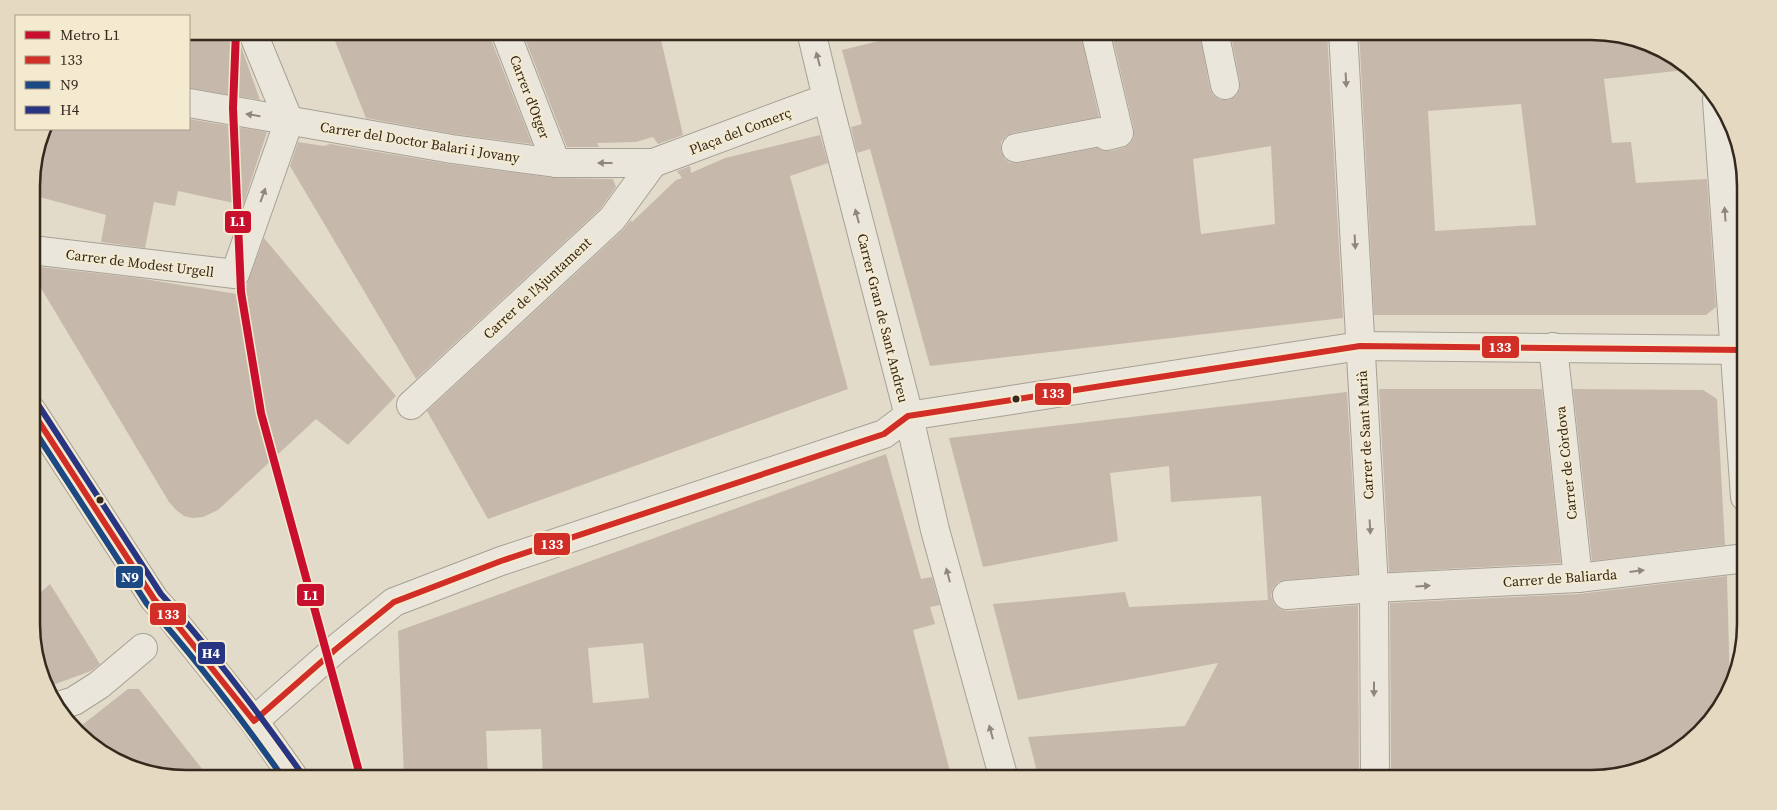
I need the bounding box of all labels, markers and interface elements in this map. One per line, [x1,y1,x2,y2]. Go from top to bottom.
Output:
legend [15,15,190,130]
text: Metro L1 [60,24,120,45]
text: 133 [60,49,83,70]
one-way arrow [814,51,822,66]
street label: Carrer d'Otger [505,52,555,142]
one-way arrow [1342,72,1350,88]
text: N9 [60,74,79,95]
text: H4 [60,99,80,120]
street label: Plaça del Comerç [686,102,794,160]
one-way arrow [245,111,261,119]
street label: Carrer del Doctor Balari i Jovany [319,116,522,168]
one-way arrow [596,159,612,167]
one-way arrow [260,188,267,203]
one-way arrow [1721,205,1729,221]
one-way arrow [853,209,861,224]
line badge: L1 [224,210,252,234]
text: L1 [230,211,246,231]
street label: Carrer Gran de Sant Andreu [852,231,914,405]
street label: Carrer de l'Ajuntament [478,232,596,344]
one-way arrow [1351,234,1359,250]
street label: Carrer de Modest Urgell [65,244,215,282]
line badge: 133 [1481,335,1520,359]
text: 133 [1489,337,1512,357]
street label: Carrer de Sant Marià [1352,369,1378,500]
line badge: 133 [1034,382,1072,406]
text: 133 [1042,383,1065,403]
unlabelled marker [1011,394,1021,404]
street label: Carrer de Còrdova [1550,404,1582,521]
unlabelled marker [95,495,105,505]
one-way arrow [1367,519,1375,535]
line badge: 133 [533,532,571,556]
text: 133 [541,534,564,554]
street label: Carrer de Baliarda [1502,564,1619,592]
line badge: N9 [115,565,144,589]
text: N9 [121,567,139,587]
one-way arrow [943,567,951,582]
one-way arrow [1629,567,1645,575]
one-way arrow [1415,581,1431,589]
line badge: L1 [296,583,325,607]
text: L1 [303,585,319,605]
line badge: 133 [149,602,187,626]
text: 133 [157,604,180,624]
line badge: H4 [197,641,226,665]
text: H4 [202,643,221,663]
one-way arrow [1370,681,1378,697]
one-way arrow [986,724,994,739]

